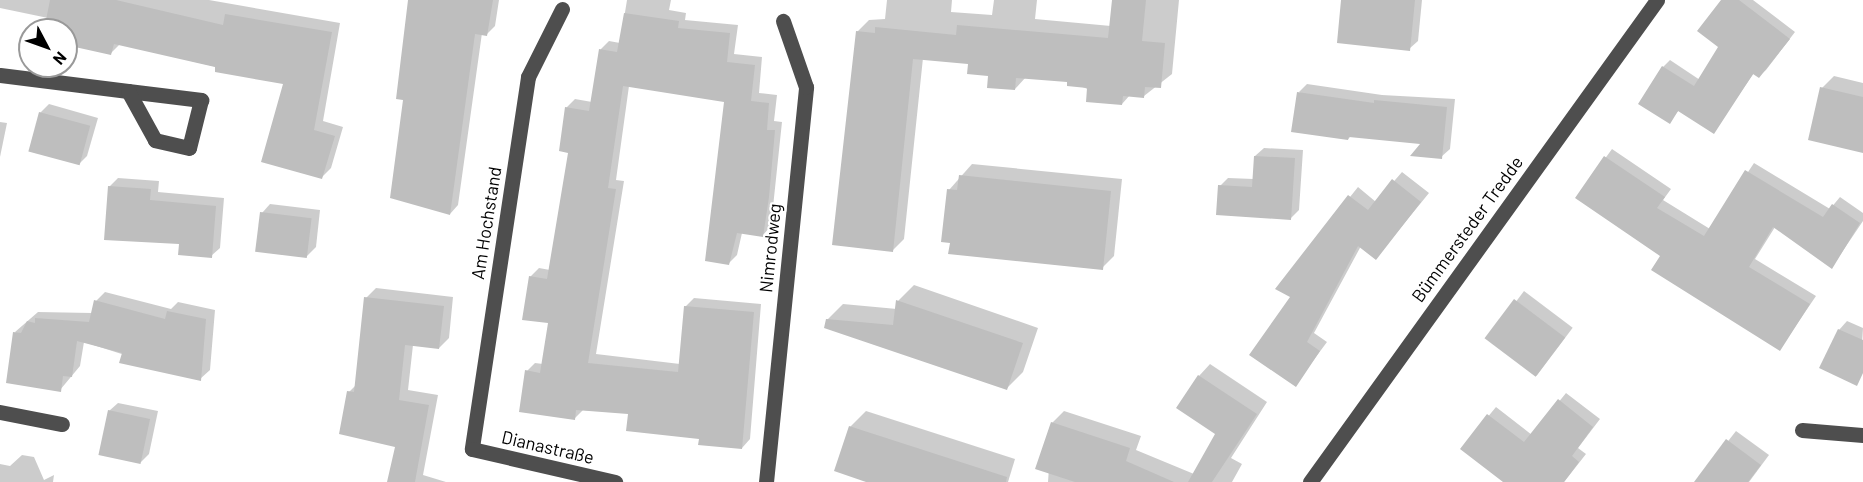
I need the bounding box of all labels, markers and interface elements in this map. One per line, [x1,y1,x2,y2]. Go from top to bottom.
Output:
north arrow [18,18,78,78]
text: N [50,49,71,69]
street label: Bümmersteder Tredde [1407,152,1527,306]
street label: Am Hochstand [466,165,506,281]
street label: Nimrodweg [755,202,785,294]
street label: Dianastraße [500,426,596,468]

